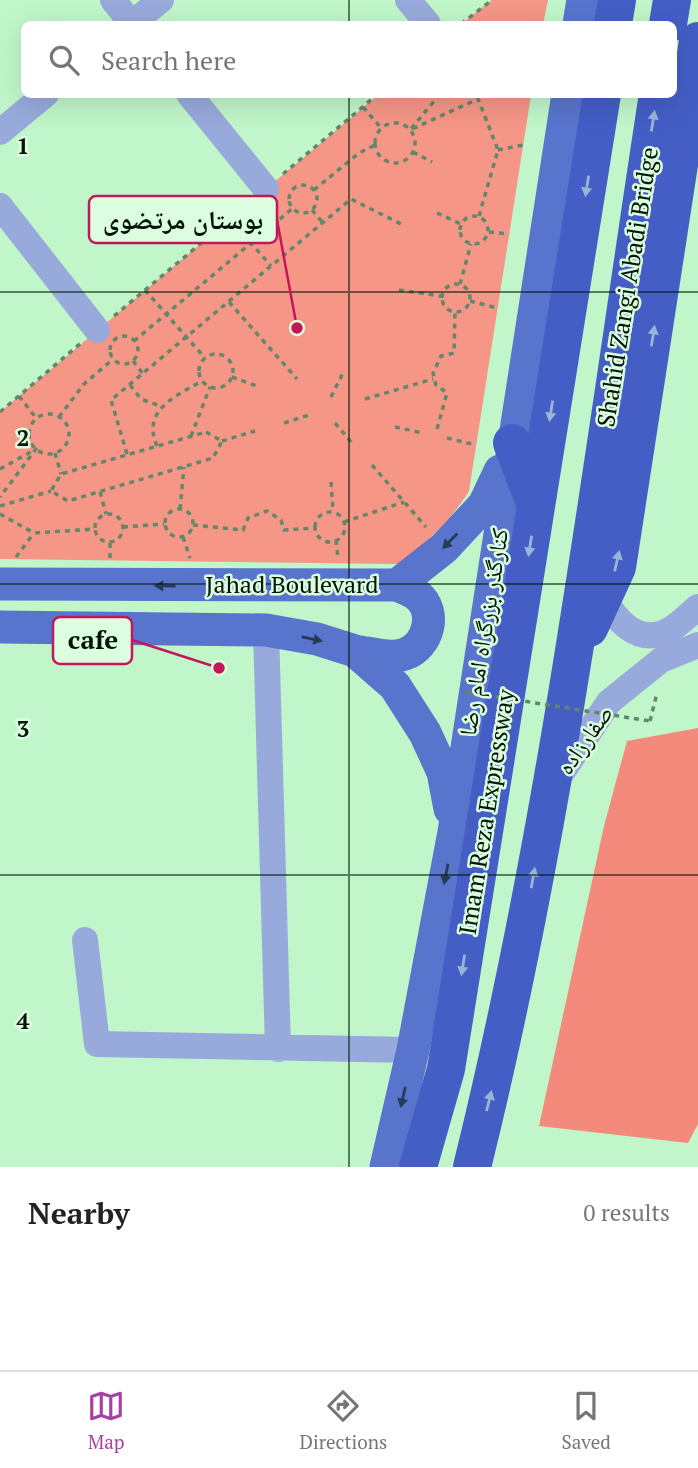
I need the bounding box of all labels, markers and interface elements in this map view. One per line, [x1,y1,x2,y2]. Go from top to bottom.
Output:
search box [21,21,677,98]
icon: search [45,41,83,79]
text: Search here [101,43,236,77]
one-way arrow [648,110,659,132]
text: 1 [17,130,30,161]
street label: Shahid Zangi Abadi Bridge [589,145,665,429]
one-way arrow [581,175,592,197]
callout: بوستان مرتضوی [89,196,277,243]
text: بوستان مرتضوی [103,202,263,236]
one-way arrow [648,325,659,347]
one-way arrow [545,400,556,422]
text: 2 [17,422,30,453]
street label: کنارگذر بزرگراه امام رضا [451,526,516,738]
one-way arrow [442,532,459,549]
one-way arrow [524,536,535,558]
one-way arrow [612,549,623,571]
street label: Jahad Boulevard [205,568,379,600]
one-way arrow [154,580,176,591]
callout: cafe [53,617,132,664]
text: cafe [68,622,118,656]
one-way arrow [301,633,323,644]
street label: Imam Reza Expressway [451,686,521,937]
street label: صفارزاده [549,698,620,781]
text: 3 [17,713,30,744]
one-way arrow [440,863,451,885]
one-way arrow [528,867,539,889]
one-way arrow [457,954,468,976]
text: 4 [17,1005,30,1036]
one-way arrow [397,1086,408,1108]
one-way arrow [484,1090,495,1112]
text: Nearby [28,1193,130,1233]
text: 0 results [583,1197,670,1228]
tab: Map [87,1387,125,1454]
tab: Directions [300,1387,387,1454]
tab: Saved [562,1387,611,1454]

